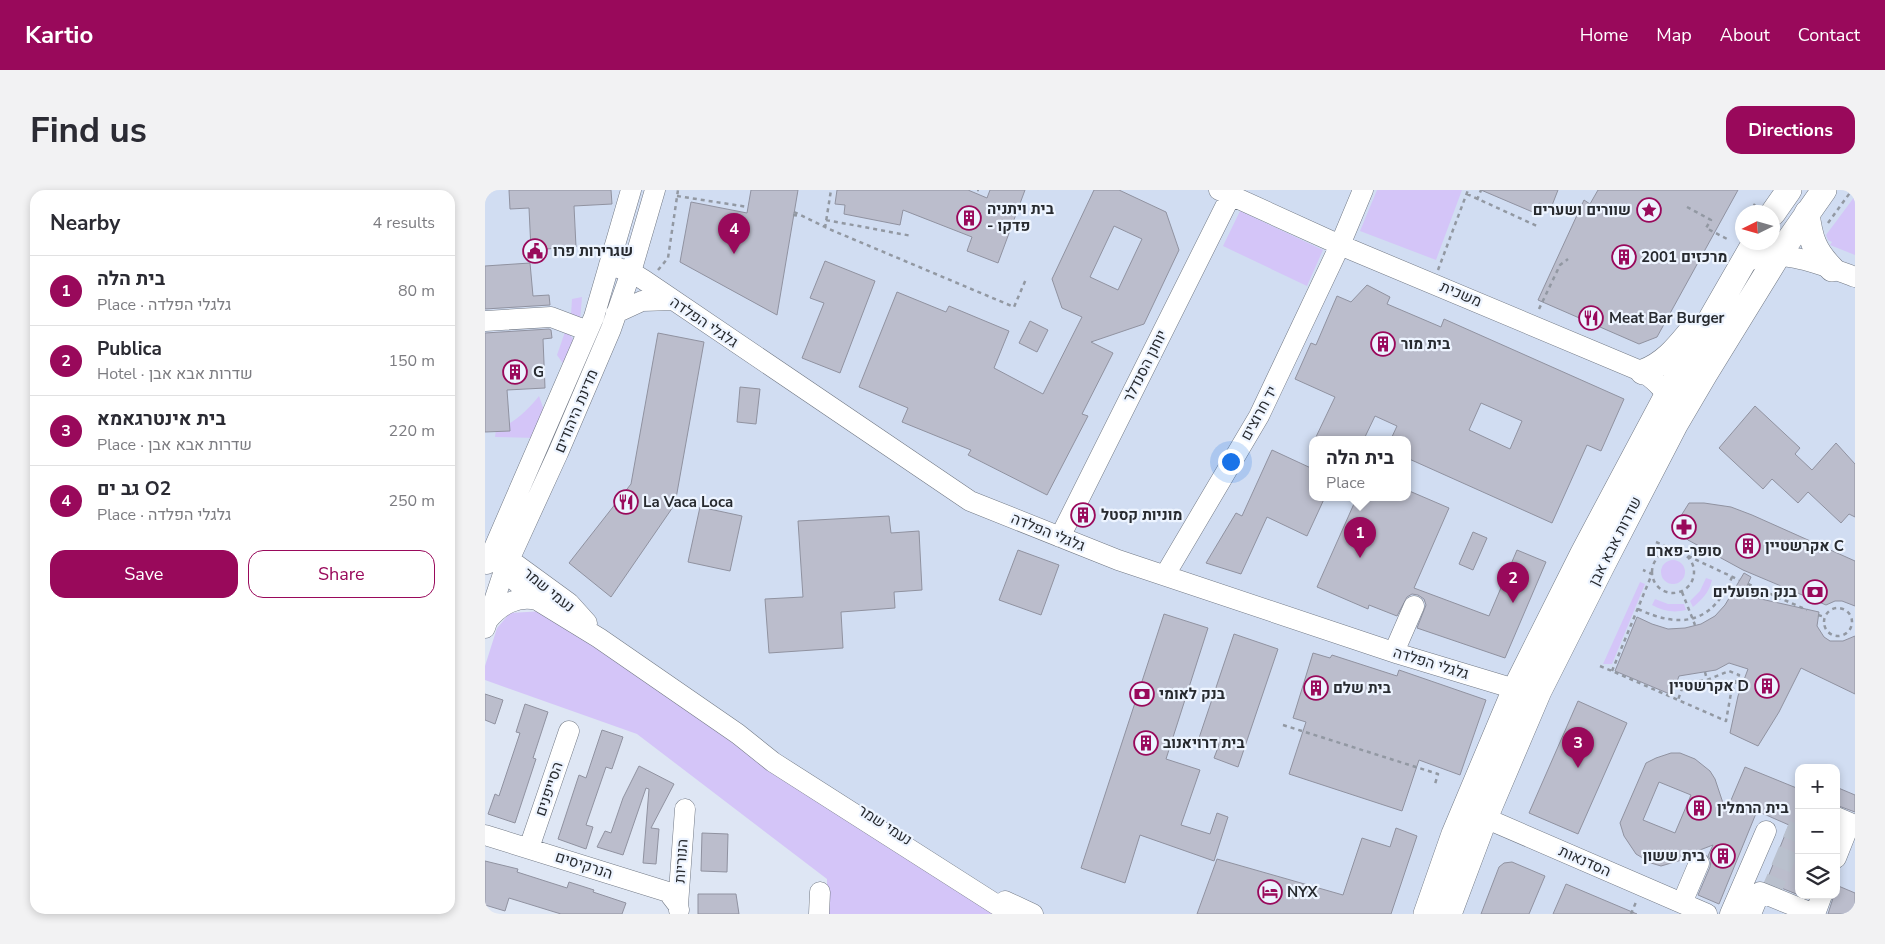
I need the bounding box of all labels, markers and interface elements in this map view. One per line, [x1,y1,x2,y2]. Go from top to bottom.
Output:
text: Kartio [25,19,93,51]
text: Home [1580,23,1628,47]
text: Map [1656,23,1692,47]
text: About [1720,23,1770,47]
text: Contact [1798,23,1860,47]
button: Directions [1726,106,1855,154]
text: Find us [30,107,147,154]
place icon: שוורים ושערים [1636,197,1662,223]
place label: בית ויתניה - פדקו [987,199,1054,236]
place label: שוורים ושערים [1533,200,1631,220]
building icon: בית ויתניה - פדקו [956,205,982,231]
north arrow [1735,205,1780,250]
text: Nearby [50,209,120,237]
text: 4 results [373,212,435,234]
pin: 4 [718,213,750,254]
public building icon: שגרירות פרו [522,238,548,264]
place label: שגרירות פרו [553,241,633,261]
building icon: מרכזים 2001 [1611,244,1637,270]
place label: מרכזים 2001 [1641,247,1727,267]
text: בית הלה [97,266,165,292]
street label: משכית [1437,276,1485,312]
text: 1 [61,280,71,302]
text: 80 m [398,280,435,302]
street label: גלגלי הפלדה [666,292,742,352]
text: Place · גלגלי הפלדה [97,294,231,316]
restaurant icon: Meat Bar Burger [1578,305,1604,331]
place label: Meat Bar Burger [1609,308,1725,328]
street label: יוחנן הסנדלר [1118,327,1172,405]
building icon: בית מור [1370,331,1396,357]
place label: בית מור [1401,334,1450,354]
text: Publica [97,336,162,362]
text: 2 [61,350,71,372]
text: 150 m [388,350,435,372]
building icon: G [502,359,528,385]
place label: G [533,362,544,382]
text: Hotel · שדרות אבא אבן [97,363,253,385]
street label: מדינת היהודים [549,366,603,456]
street label: יד חרוצים [1236,382,1282,444]
text: בית אינטרגאמא [97,406,226,432]
text: 3 [61,420,71,442]
text: 220 m [388,420,435,442]
text: Place · שדרות אבא אבן [97,434,252,456]
popup [1309,436,1411,501]
text: בית הלה [1326,445,1394,471]
your location [1218,449,1244,475]
text: Place [1326,472,1365,494]
text: גב ים O2 [97,476,171,502]
restaurant icon: La Vaca Loca [613,489,639,515]
text: 4 [61,490,71,512]
text: 250 m [388,490,435,512]
place label: La Vaca Loca [643,492,733,512]
street label: שדרות אבא אבן [1584,493,1646,589]
building icon: מוניות קסטל [1070,502,1096,528]
text: Place · גלגלי הפלדה [97,504,231,526]
place label: מוניות קסטל [1101,505,1182,525]
street label: גלגלי הפלדה [1008,508,1088,556]
pharmacy icon: סופר-פארם [1671,514,1697,540]
pin: 1 [1344,517,1376,558]
building icon: אקרשטיין C [1735,533,1761,559]
place label: אקרשטיין C [1765,536,1844,556]
place label: סופר-פארם [1646,541,1722,561]
button: Save [50,550,238,598]
button: Share [248,550,435,598]
pin: 2 [1497,562,1529,603]
street label: נעמי שמר [519,563,579,617]
bank icon: בנק הפועלים [1802,579,1828,605]
place label: בנק הפועלים [1713,582,1797,602]
street label: גלגלי הפלדה [1391,642,1471,684]
building icon: אקרשטיין D [1754,673,1780,699]
building icon: בית שלם [1303,675,1329,701]
place label: אקרשטיין D [1669,676,1749,696]
place label: בית שלם [1333,678,1391,698]
bank icon: בנק לאומי [1129,681,1155,707]
place label: בנק לאומי [1159,684,1225,704]
pin: 3 [1562,727,1594,768]
building icon: בית דרויאנוב [1133,730,1159,756]
place label: בית דרויאנוב [1163,733,1245,753]
street label: הסייפנים [530,759,568,819]
map controls [1795,764,1840,899]
button: + [1795,764,1840,809]
building icon: בית הרמלין [1686,795,1712,821]
place label: בית הרמלין [1717,798,1789,818]
street label: נעמי שמר [854,800,916,850]
button: − [1795,809,1840,854]
street label: הנוריות [669,838,693,884]
street label: הסדנאות [1556,841,1614,881]
building icon: בית ששון [1710,843,1736,869]
street label: הנרקיסים [553,846,615,884]
place label: בית ששון [1643,846,1705,866]
button: layers [1795,854,1840,899]
hotel icon: NYX [1257,879,1283,905]
place label: NYX [1287,882,1318,902]

